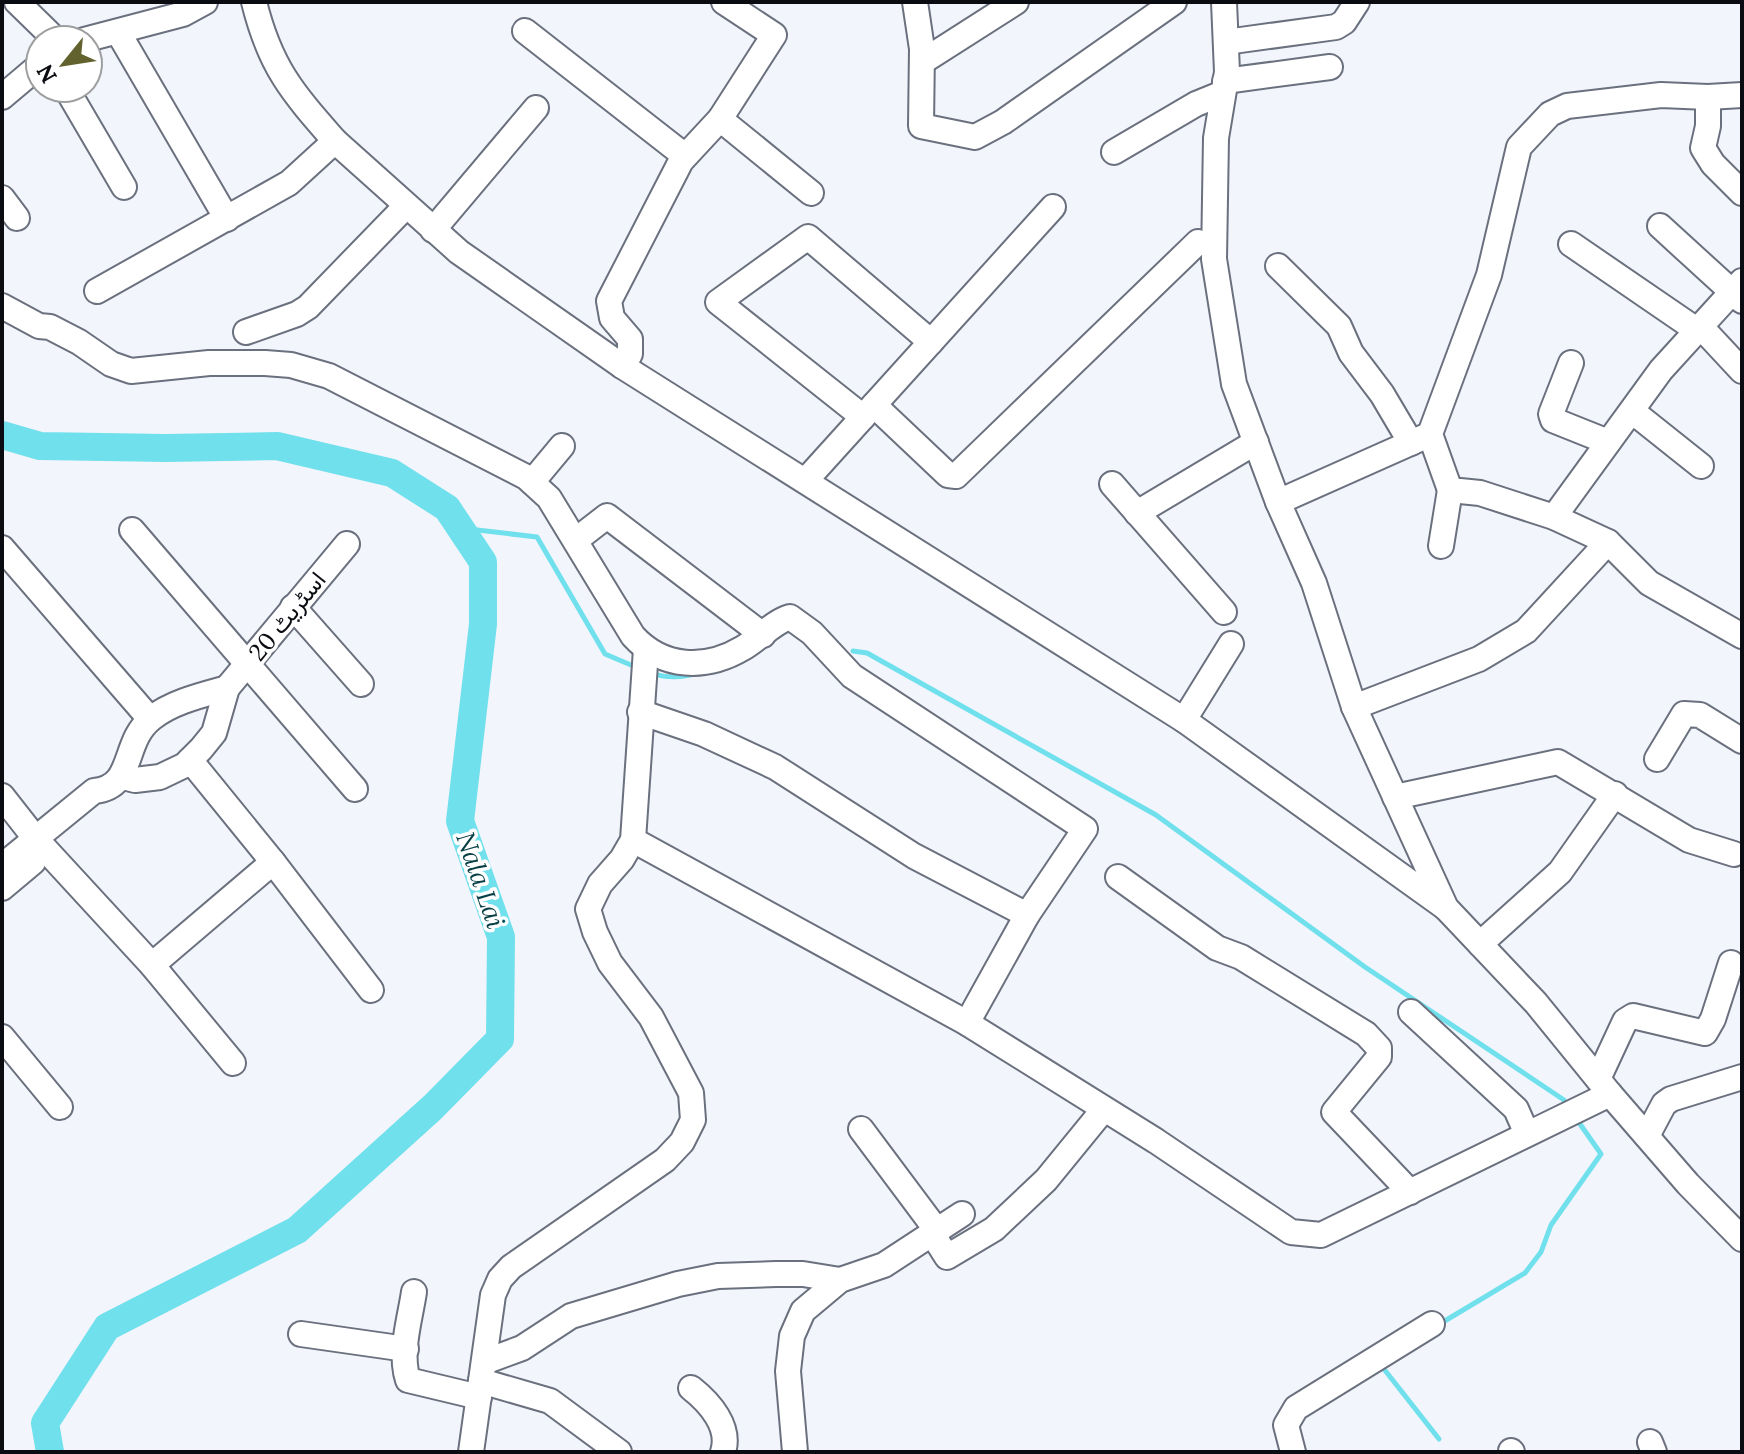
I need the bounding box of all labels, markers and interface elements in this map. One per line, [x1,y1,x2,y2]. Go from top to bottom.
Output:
north arrow [24,24,104,104]
text: N [30,60,63,88]
street label: اسٹریٹ 20 [242,565,332,667]
water label: Nala Lai [449,827,513,933]

